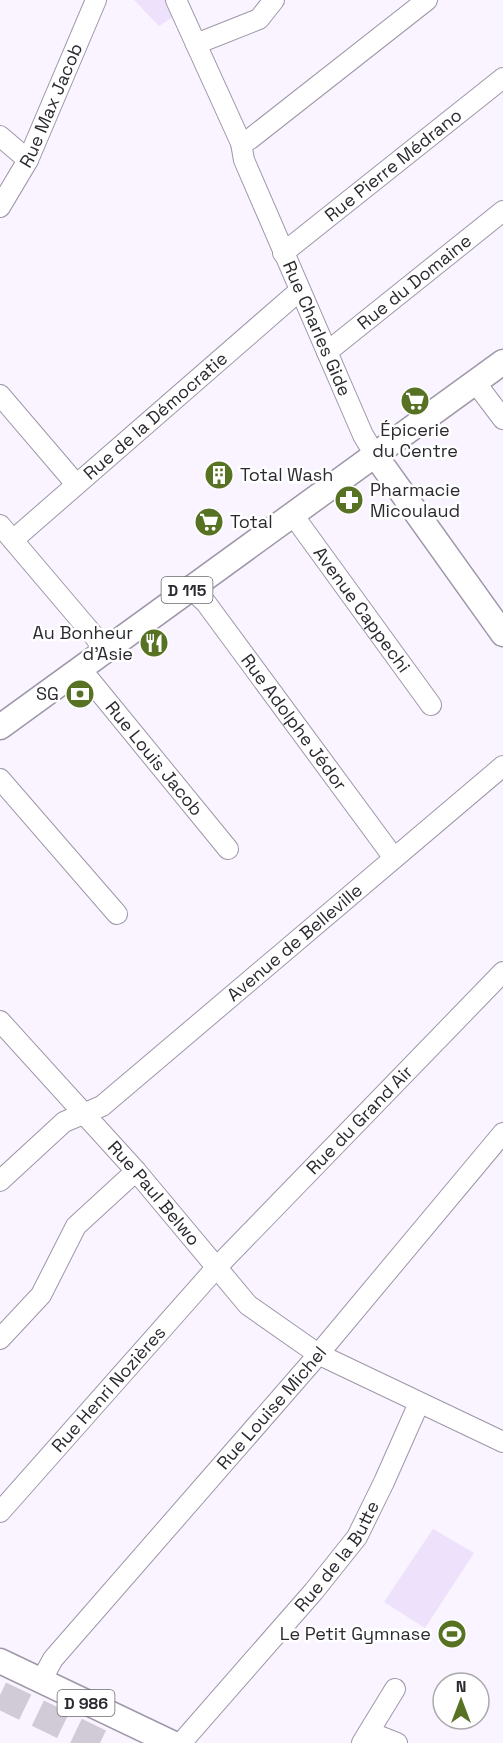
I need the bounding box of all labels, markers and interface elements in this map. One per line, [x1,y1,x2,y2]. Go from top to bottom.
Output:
street label: Rue Max Jacob [14,40,87,172]
street label: Rue Pierre Médrano [320,103,466,226]
street label: Rue du Domaine [352,229,476,334]
street label: Rue Charles Gide [278,257,357,400]
street label: Rue de la Démocratie [78,347,232,484]
supermarket icon: Épicerie du Centre [399,385,431,417]
place label: Épicerie du Centre [372,418,458,462]
building icon: Total Wash [203,459,235,491]
place label: Total Wash [240,463,333,486]
place label: Pharmacie Micoulaud [370,478,460,522]
pharmacy icon: Pharmacie Micoulaud [333,484,365,516]
supermarket icon: Total [193,506,225,538]
place label: Total [230,510,273,533]
street label: Avenue Cappechi [309,542,416,677]
road number: D 115 [162,577,213,603]
place label: Au Bonheur d'Asie [32,621,133,665]
restaurant icon: Au Bonheur d'Asie [138,627,170,659]
street label: Rue Adolphe Jédor [236,649,352,795]
bank icon: SG [64,678,96,710]
place label: SG [36,682,59,705]
street label: Rue Louis Jacob [101,696,208,821]
street label: Avenue de Belleville [222,878,367,1006]
street label: Rue du Grand Air [301,1060,417,1179]
street label: Rue Paul Belwo [103,1136,205,1250]
street label: Rue Henri Nozières [46,1321,170,1457]
street label: Rue Louise Michel [212,1341,331,1474]
street label: Rue de la Butte [289,1497,384,1616]
sports icon: Le Petit Gymnase [436,1618,468,1650]
place label: Le Petit Gymnase [280,1622,431,1645]
north arrow [431,1671,491,1731]
text: N [456,1676,466,1697]
road number: D 986 [58,1690,115,1716]

